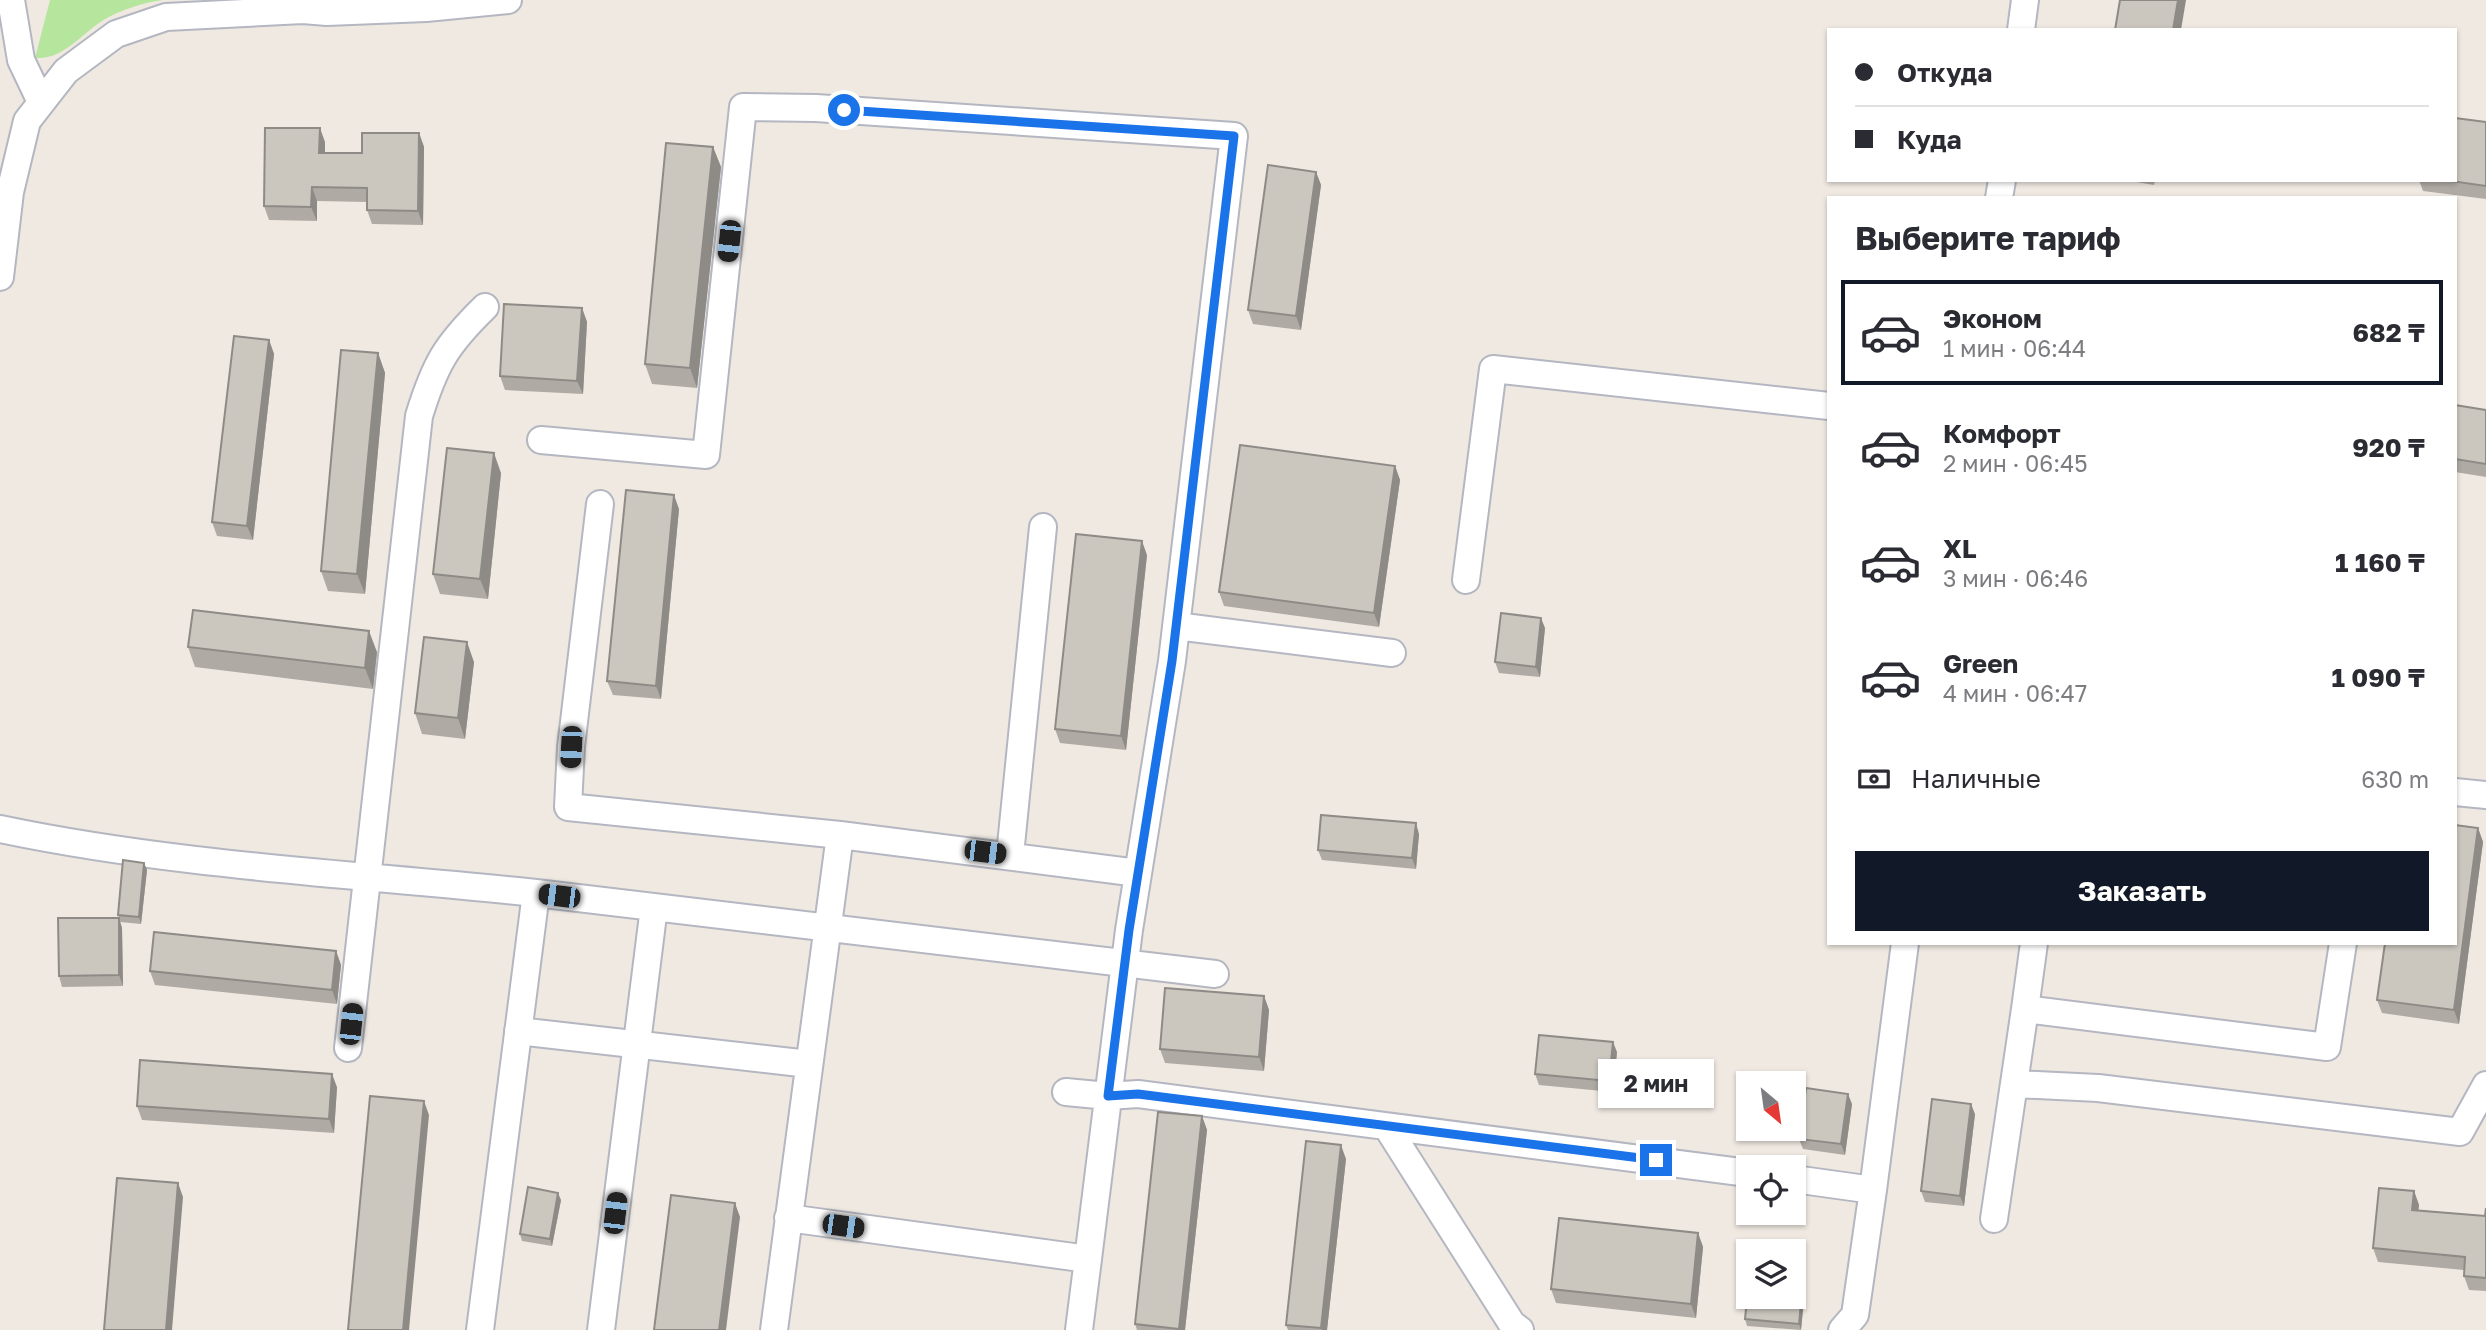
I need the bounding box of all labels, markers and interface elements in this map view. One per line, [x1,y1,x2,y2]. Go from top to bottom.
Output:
text: Откуда [1897,57,1992,88]
route start [828,94,860,126]
text: Куда [1897,124,1962,155]
car [717,219,742,263]
text: Выберите тариф [1855,219,2121,257]
icon: car [1859,301,1922,364]
text: Эконом [1943,303,2042,334]
text: 682 ₸ [2353,317,2425,348]
text: 1 мин · 06:44 [1943,334,2086,362]
icon: car [1859,416,1922,479]
text: Комфорт [1943,418,2061,449]
text: 920 ₸ [2352,432,2425,463]
text: 2 мин · 06:45 [1943,449,2088,477]
icon: car [1859,531,1922,594]
text: XL [1943,533,1977,564]
text: 1 160 ₸ [2335,547,2425,578]
text: 3 мин · 06:46 [1943,564,2088,592]
icon: car [1859,646,1922,709]
text: Green [1943,648,2018,679]
text: 1 090 ₸ [2331,662,2425,693]
text: 4 мин · 06:47 [1943,679,2087,707]
car [560,725,583,769]
icon: cash [1855,760,1893,798]
text: Наличные [1911,763,2041,794]
text: 630 m [2361,765,2429,793]
car [963,839,1008,865]
button: Заказать [1855,851,2429,931]
car [537,883,582,909]
car [339,1002,364,1046]
callout: 2 мин [1598,1058,1714,1108]
text: 2 мин [1624,1069,1688,1097]
north arrow [1736,1071,1806,1141]
map controls [1736,1071,1806,1309]
route end [1640,1144,1672,1176]
button: locate [1736,1155,1806,1225]
car [603,1191,628,1235]
car [821,1213,866,1239]
button: layers [1736,1239,1806,1309]

